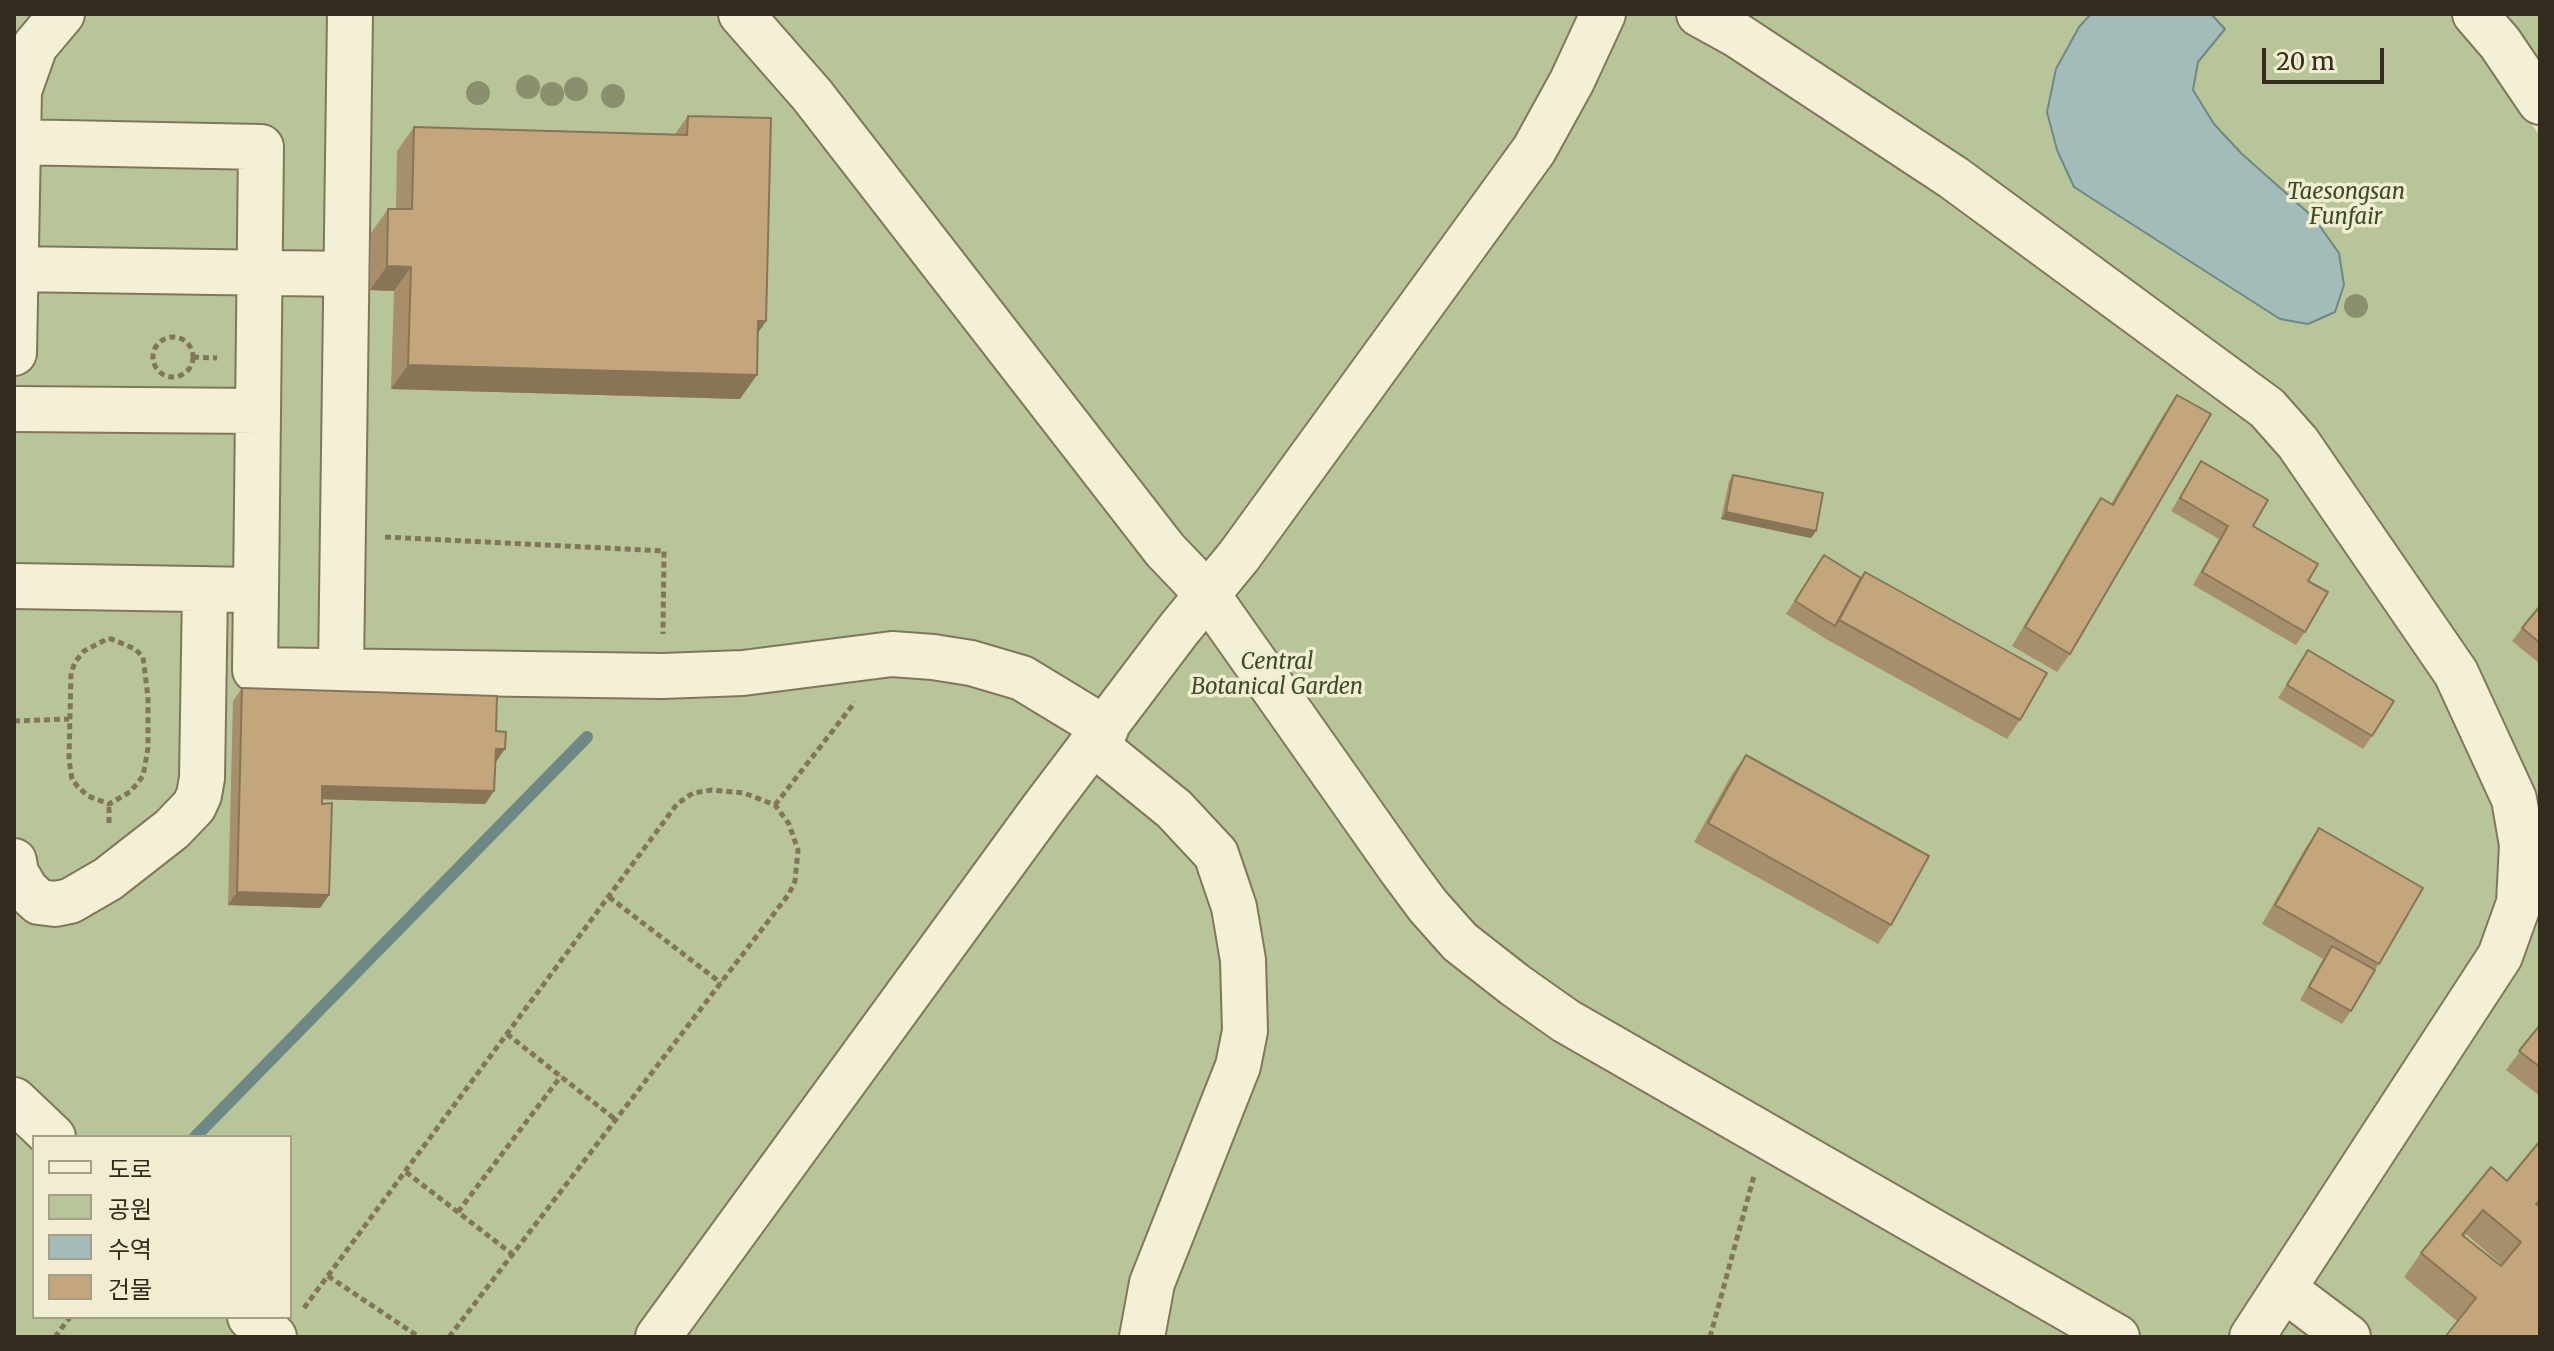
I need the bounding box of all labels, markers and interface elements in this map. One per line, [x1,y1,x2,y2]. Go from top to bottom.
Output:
scale bar [2266,32,2388,82]
text: 20 m [2276,46,2335,77]
park label: Taesongsan Funfair [2287,180,2405,232]
park label: Central Botanical Garden [1191,650,1363,702]
legend [32,1135,292,1319]
text: 도로 [108,1154,152,1185]
text: 공원 [108,1194,152,1225]
text: 수역 [108,1234,152,1265]
text: 건물 [108,1274,152,1305]

